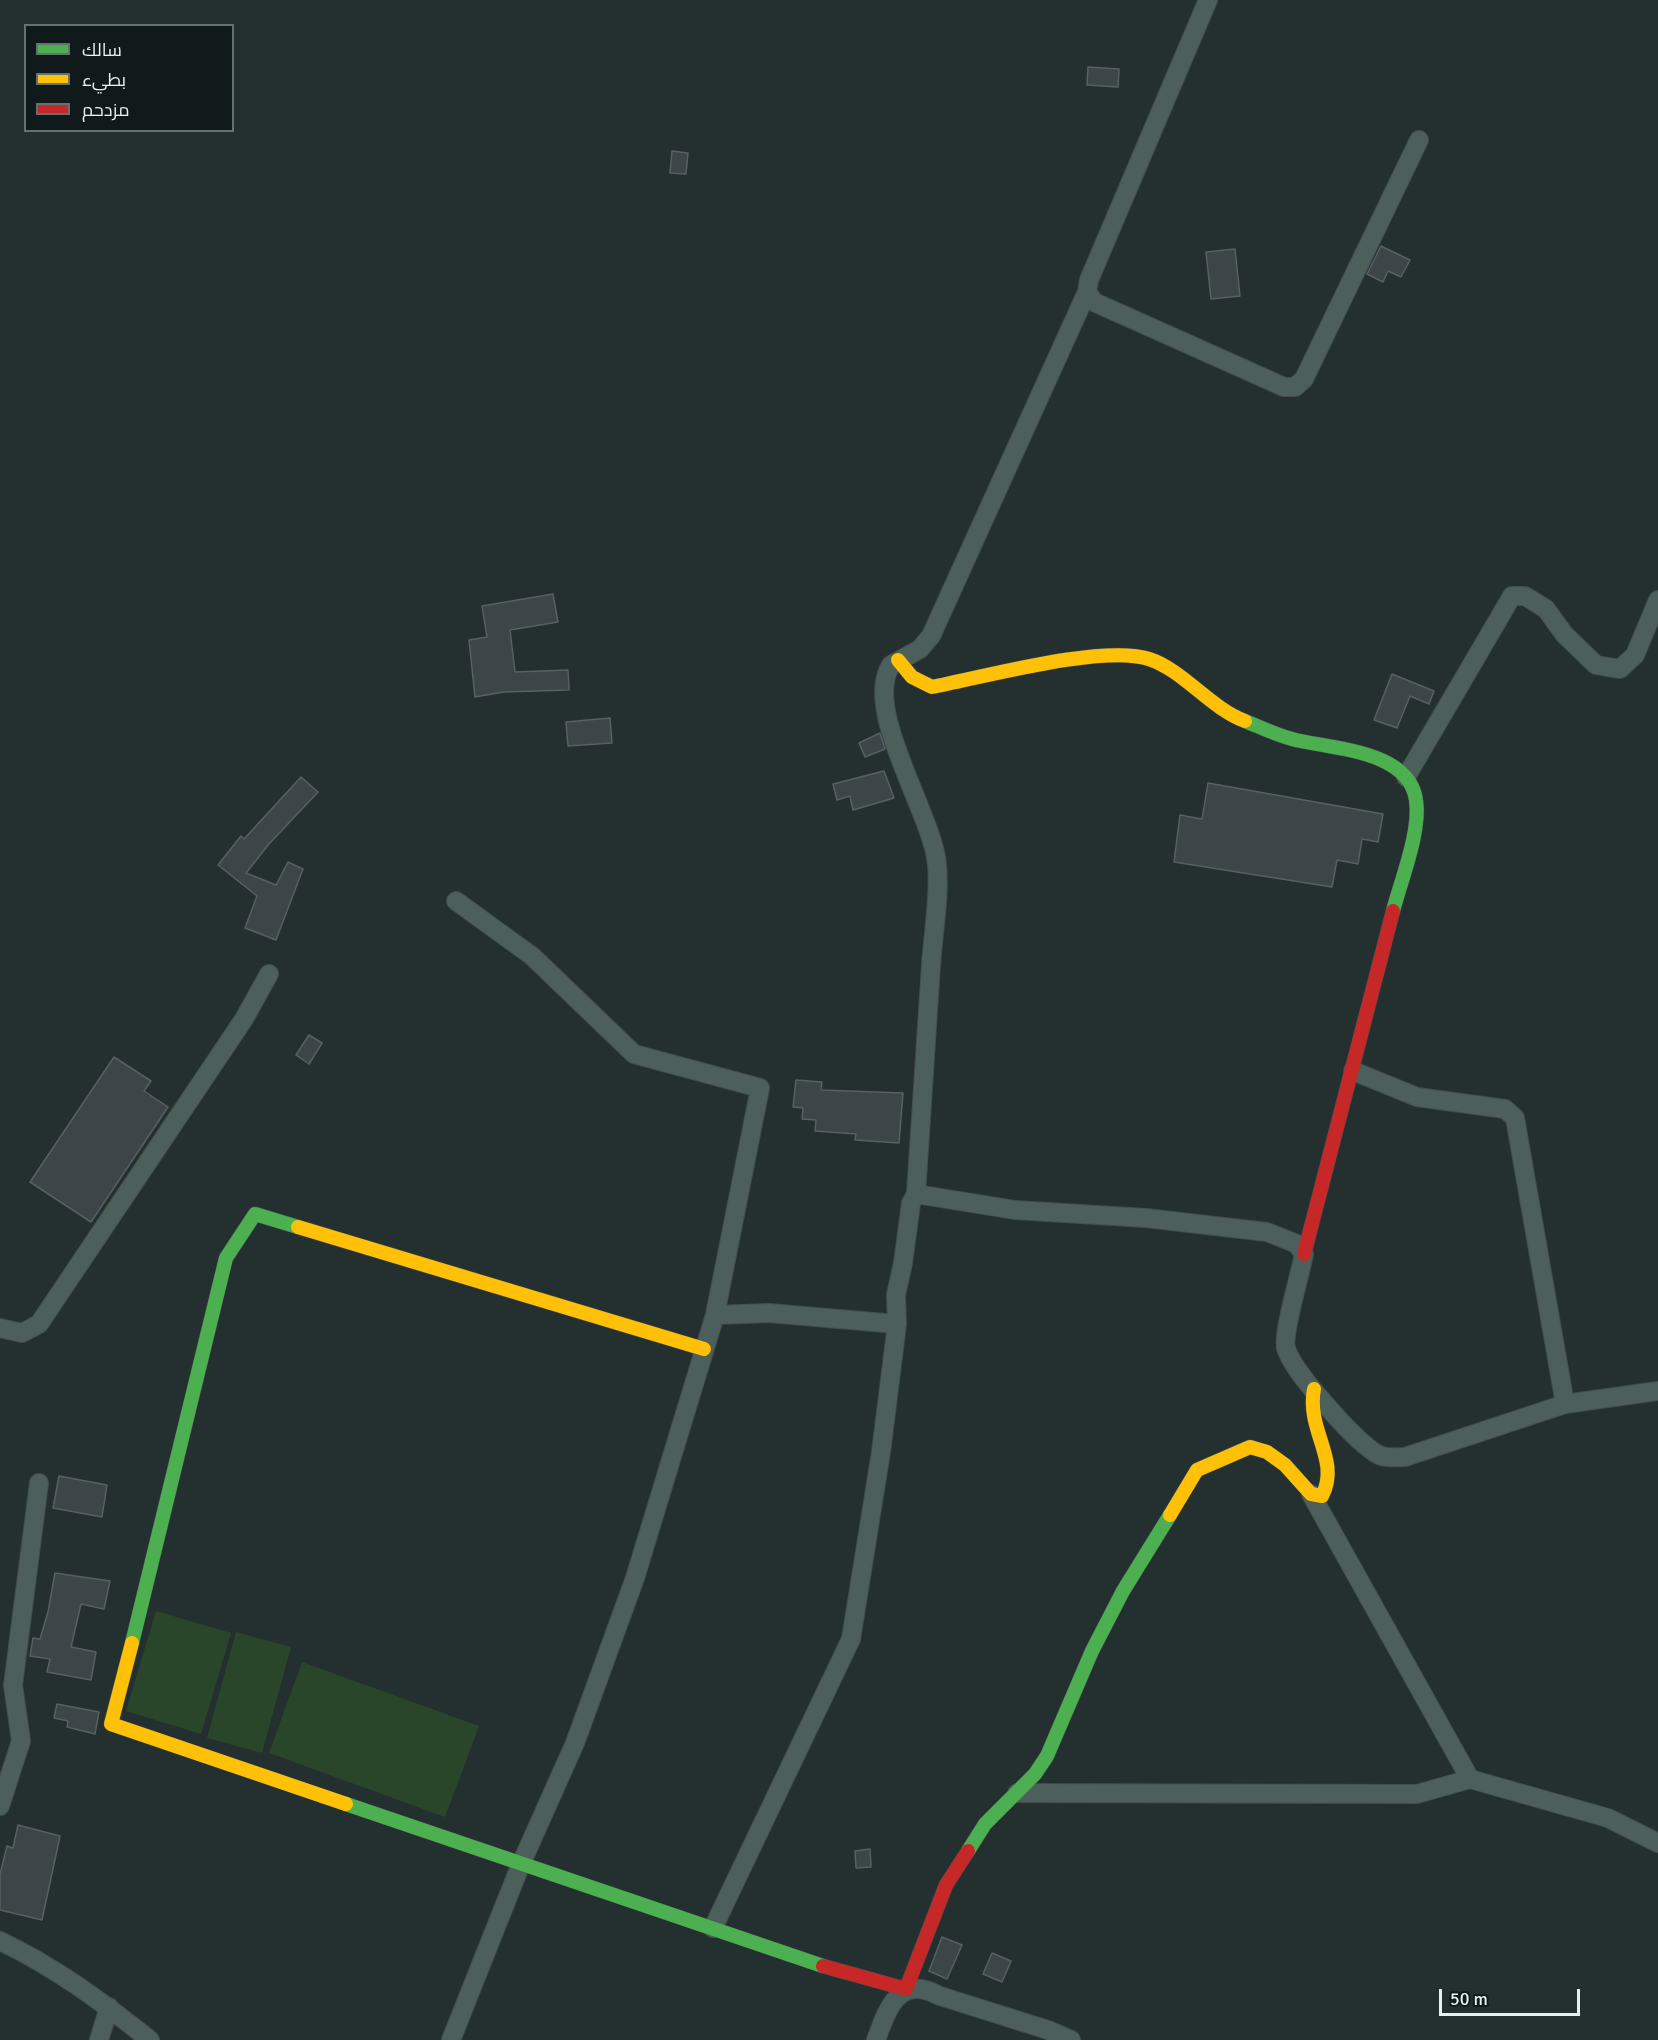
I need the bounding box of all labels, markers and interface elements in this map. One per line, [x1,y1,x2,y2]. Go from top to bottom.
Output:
legend [24,24,234,132]
text: سالك [82,39,122,61]
text: بطيء [82,69,126,91]
text: مزدحم [82,99,130,121]
scale bar [1442,1977,1583,2015]
text: 50 m [1450,1988,1488,2010]

